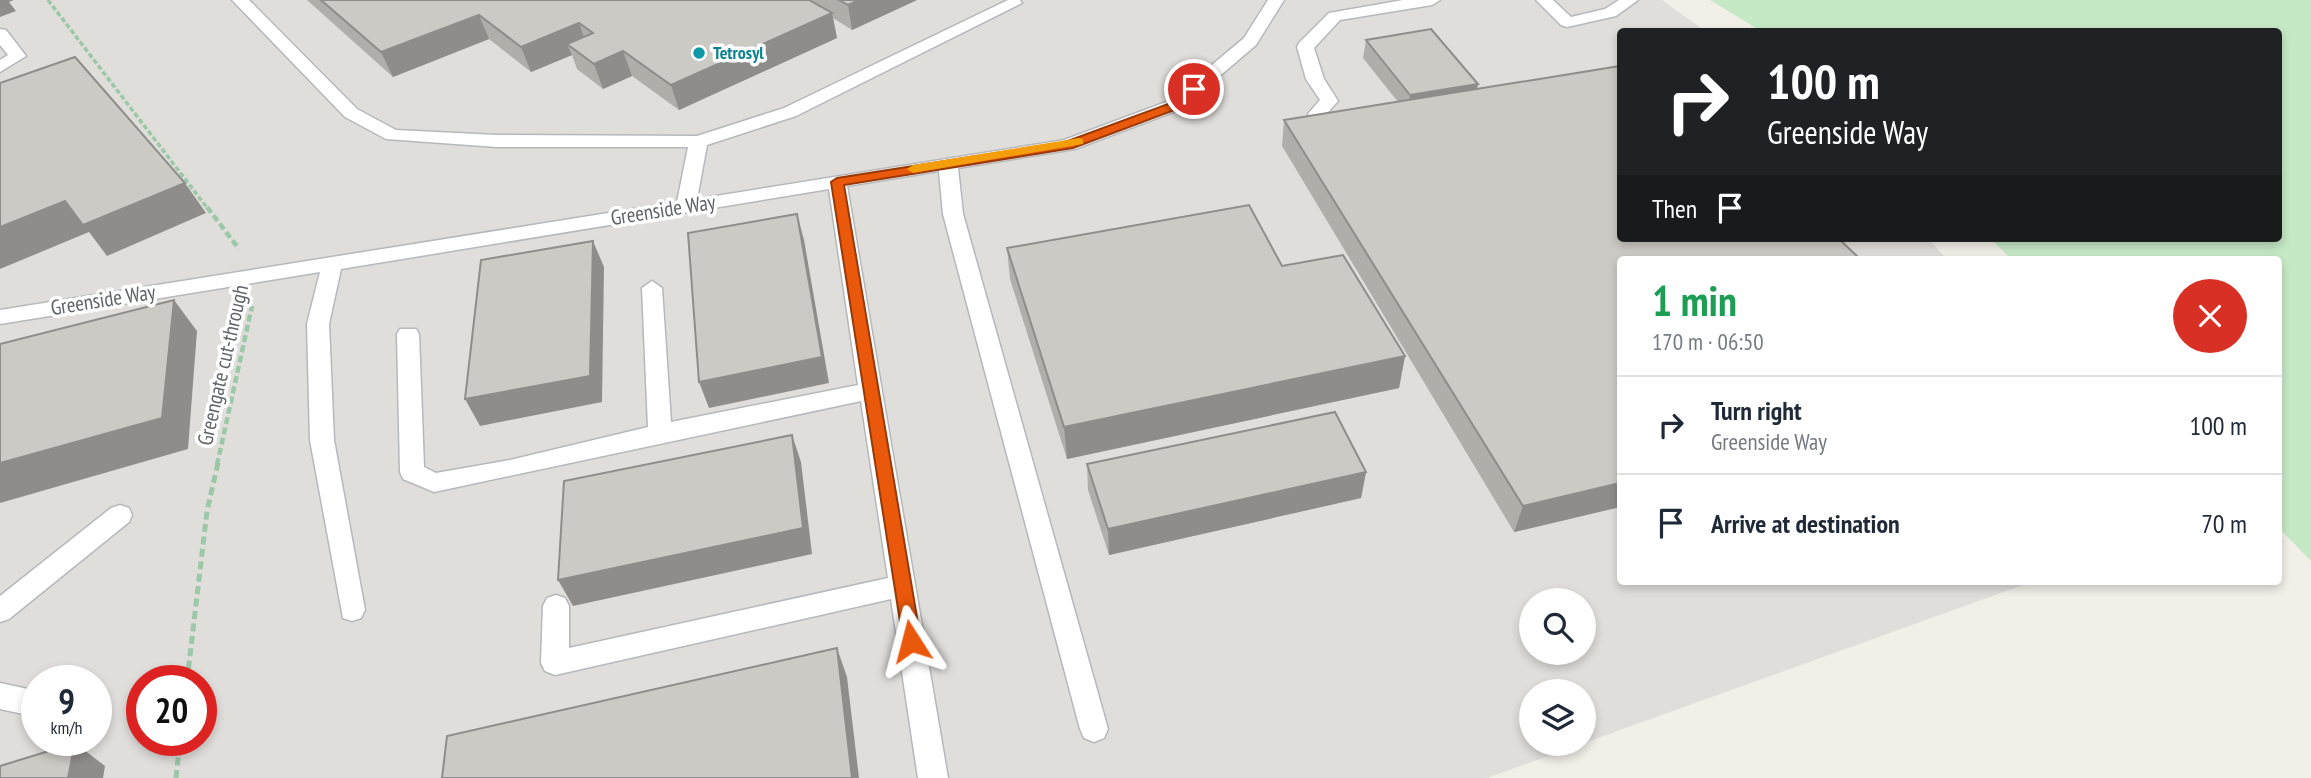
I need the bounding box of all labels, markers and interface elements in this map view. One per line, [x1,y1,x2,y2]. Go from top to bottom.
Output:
place label: Tetrosyl [713,41,764,64]
marker: Tetrosyl [691,45,707,61]
text: 100 m [1767,49,1880,113]
icon: right [1652,56,1743,147]
pin [1164,59,1224,119]
icon: arrive [1175,70,1213,108]
text: Greenside Way [1767,111,1928,153]
street label: Greenside Way [609,188,717,231]
icon: arrive [1711,189,1749,227]
text: Then [1652,192,1697,225]
text: 1 min [1652,273,1737,328]
street label: Greenside Way [49,278,157,321]
button: close [2173,279,2247,353]
street label: Greengate cut-through [191,282,254,448]
text: 170 m · 06:50 [1652,327,1764,356]
text: Turn right [1711,394,1802,427]
icon: right [1652,406,1690,444]
text: 100 m [2189,409,2247,442]
text: Greenside Way [1711,427,1827,456]
icon: arrive [1652,504,1690,542]
text: Arrive at destination [1711,507,1900,540]
text: 70 m [2201,507,2247,540]
map controls [1519,588,1596,756]
button: search [1519,588,1596,665]
position arrow [874,604,948,678]
speed limit sign: 20 [126,665,217,756]
text: 9 [58,678,75,724]
button: layers [1519,679,1596,756]
text: km/h [51,716,82,739]

